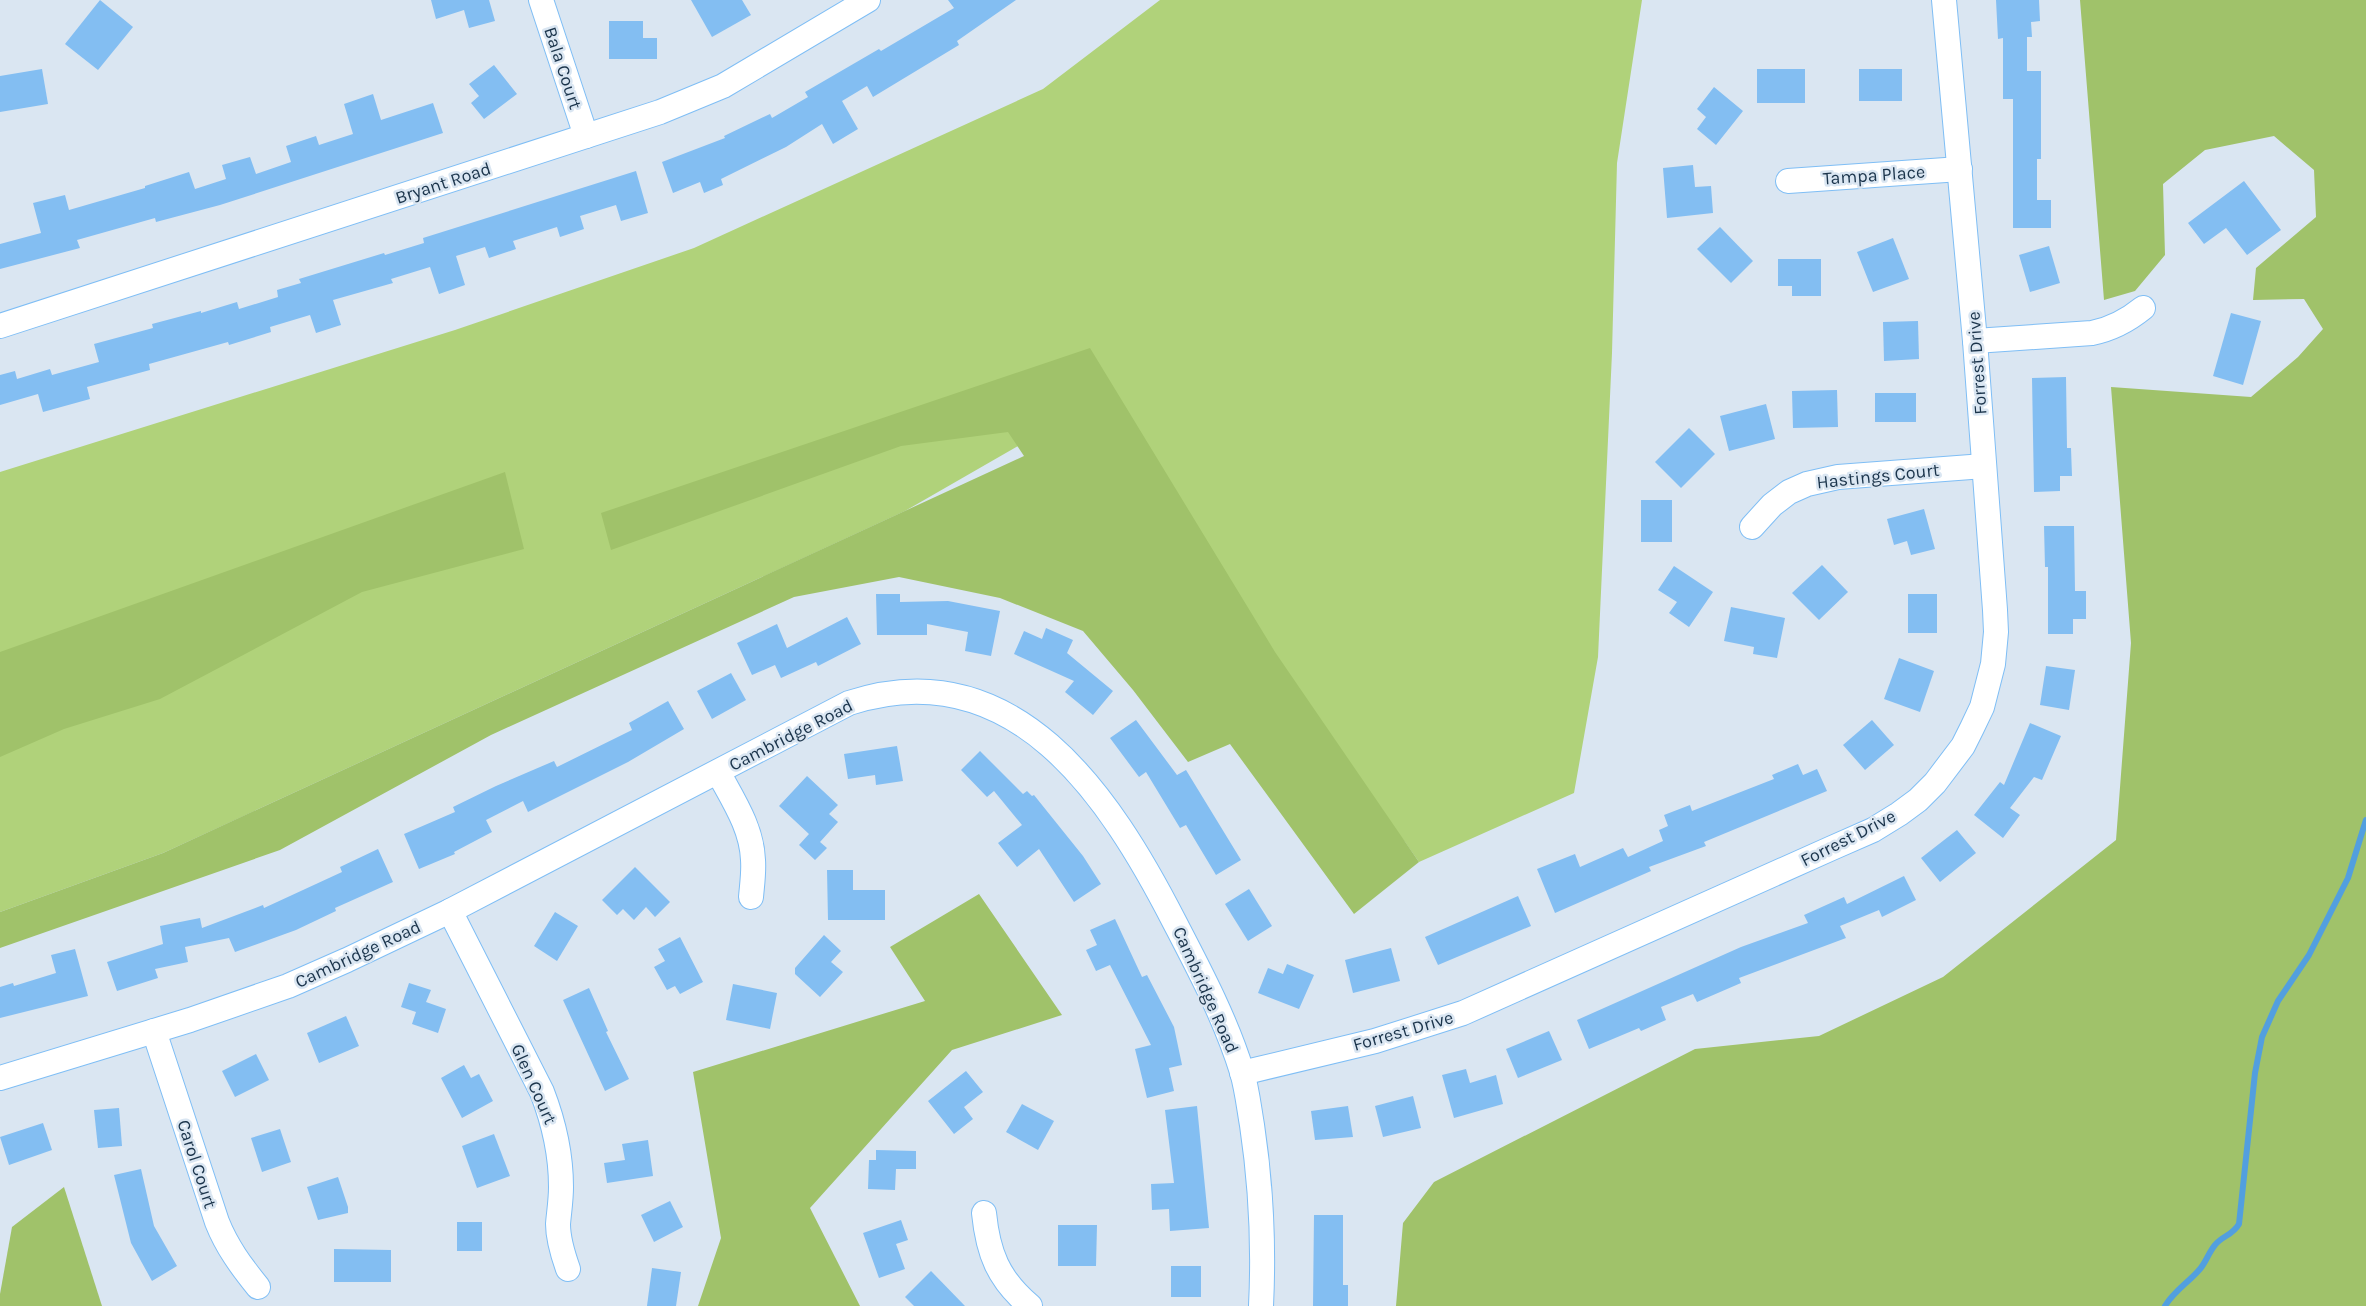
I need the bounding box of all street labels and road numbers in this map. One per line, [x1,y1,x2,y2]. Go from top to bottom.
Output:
street label: Bala Court [539,24,587,112]
street label: Bryant Road [392,157,494,209]
street label: Tampa Place [1822,160,1926,190]
street label: Forrest Drive [1962,311,1992,415]
street label: Hastings Court [1816,459,1941,493]
street label: Cambridge Road [725,694,857,776]
street label: Forrest Drive [1797,805,1899,871]
street label: Cambridge Road [292,915,424,993]
street label: Cambridge Road [1168,923,1244,1057]
street label: Forrest Drive [1350,1006,1456,1056]
street label: Glen Court [506,1040,562,1128]
street label: Carol Court [172,1117,222,1211]

